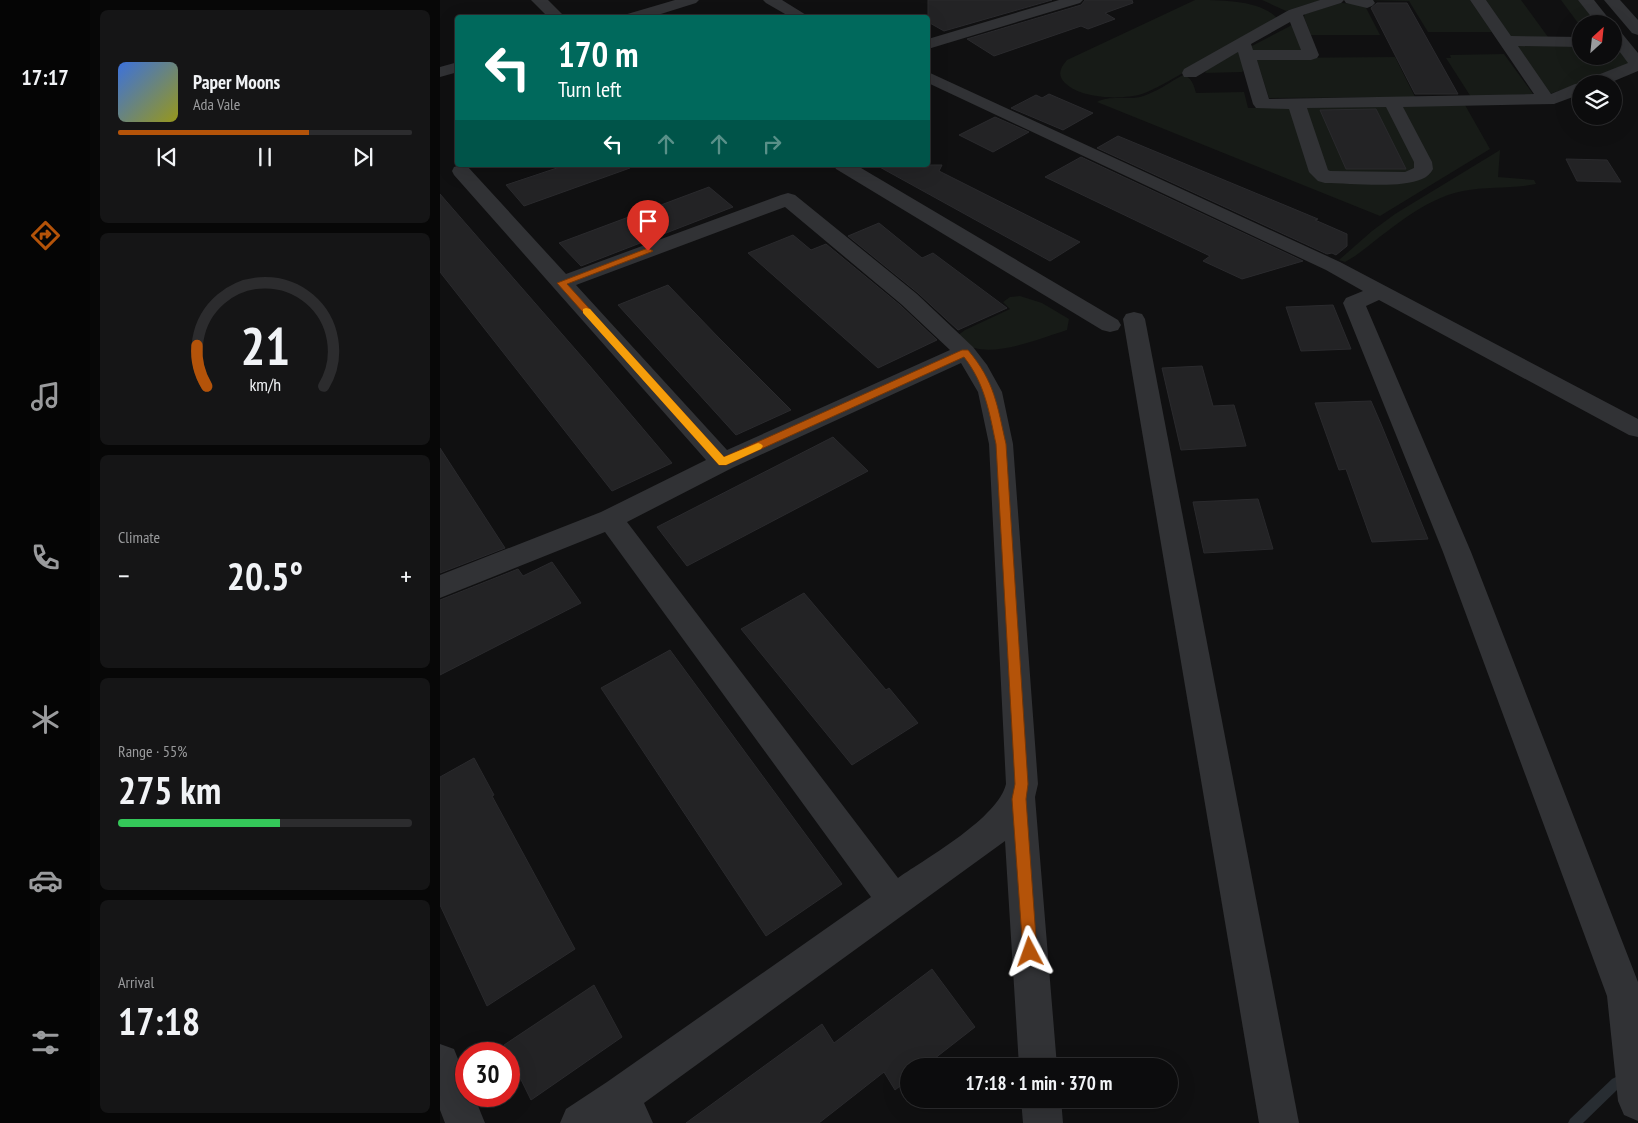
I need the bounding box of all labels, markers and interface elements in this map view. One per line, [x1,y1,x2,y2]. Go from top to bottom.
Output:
north arrow [1572,15,1622,65]
map controls [1572,15,1622,125]
text: 170 m [558,31,639,77]
icon: left [475,35,540,100]
text: 17:17 [21,63,69,91]
text: Paper Moons [193,70,280,94]
text: Turn left [558,75,622,103]
button: layers [1572,75,1622,125]
text: Ada Vale [193,94,240,114]
icon: left [599,130,627,158]
icon: ahead [652,130,680,158]
icon: ahead [705,130,733,158]
icon: right [758,130,786,158]
icon: previous [153,143,181,171]
icon: pause [251,143,279,171]
icon: next [349,143,377,171]
pin [627,200,669,251]
icon: arrive [634,207,662,235]
icon: directions [28,218,63,253]
text: 21 [240,312,290,379]
text: km/h [249,373,281,396]
icon: music [28,379,63,414]
text: Climate [118,527,160,547]
icon: phone [28,540,63,575]
text: 20.5° [227,551,303,600]
text: − [118,557,130,594]
text: + [400,557,412,594]
icon: climate [28,702,63,737]
text: Range · 55% [118,741,187,761]
text: 275 km [118,765,221,814]
icon: car [28,863,63,898]
position arrow [1003,925,1055,977]
text: Arrival [118,972,154,992]
text: 17:18 [118,996,200,1045]
icon: filters [28,1025,63,1060]
speed limit sign: 30 [455,1042,520,1107]
text: 17:18 · 1 min · 370 m [966,1071,1112,1095]

